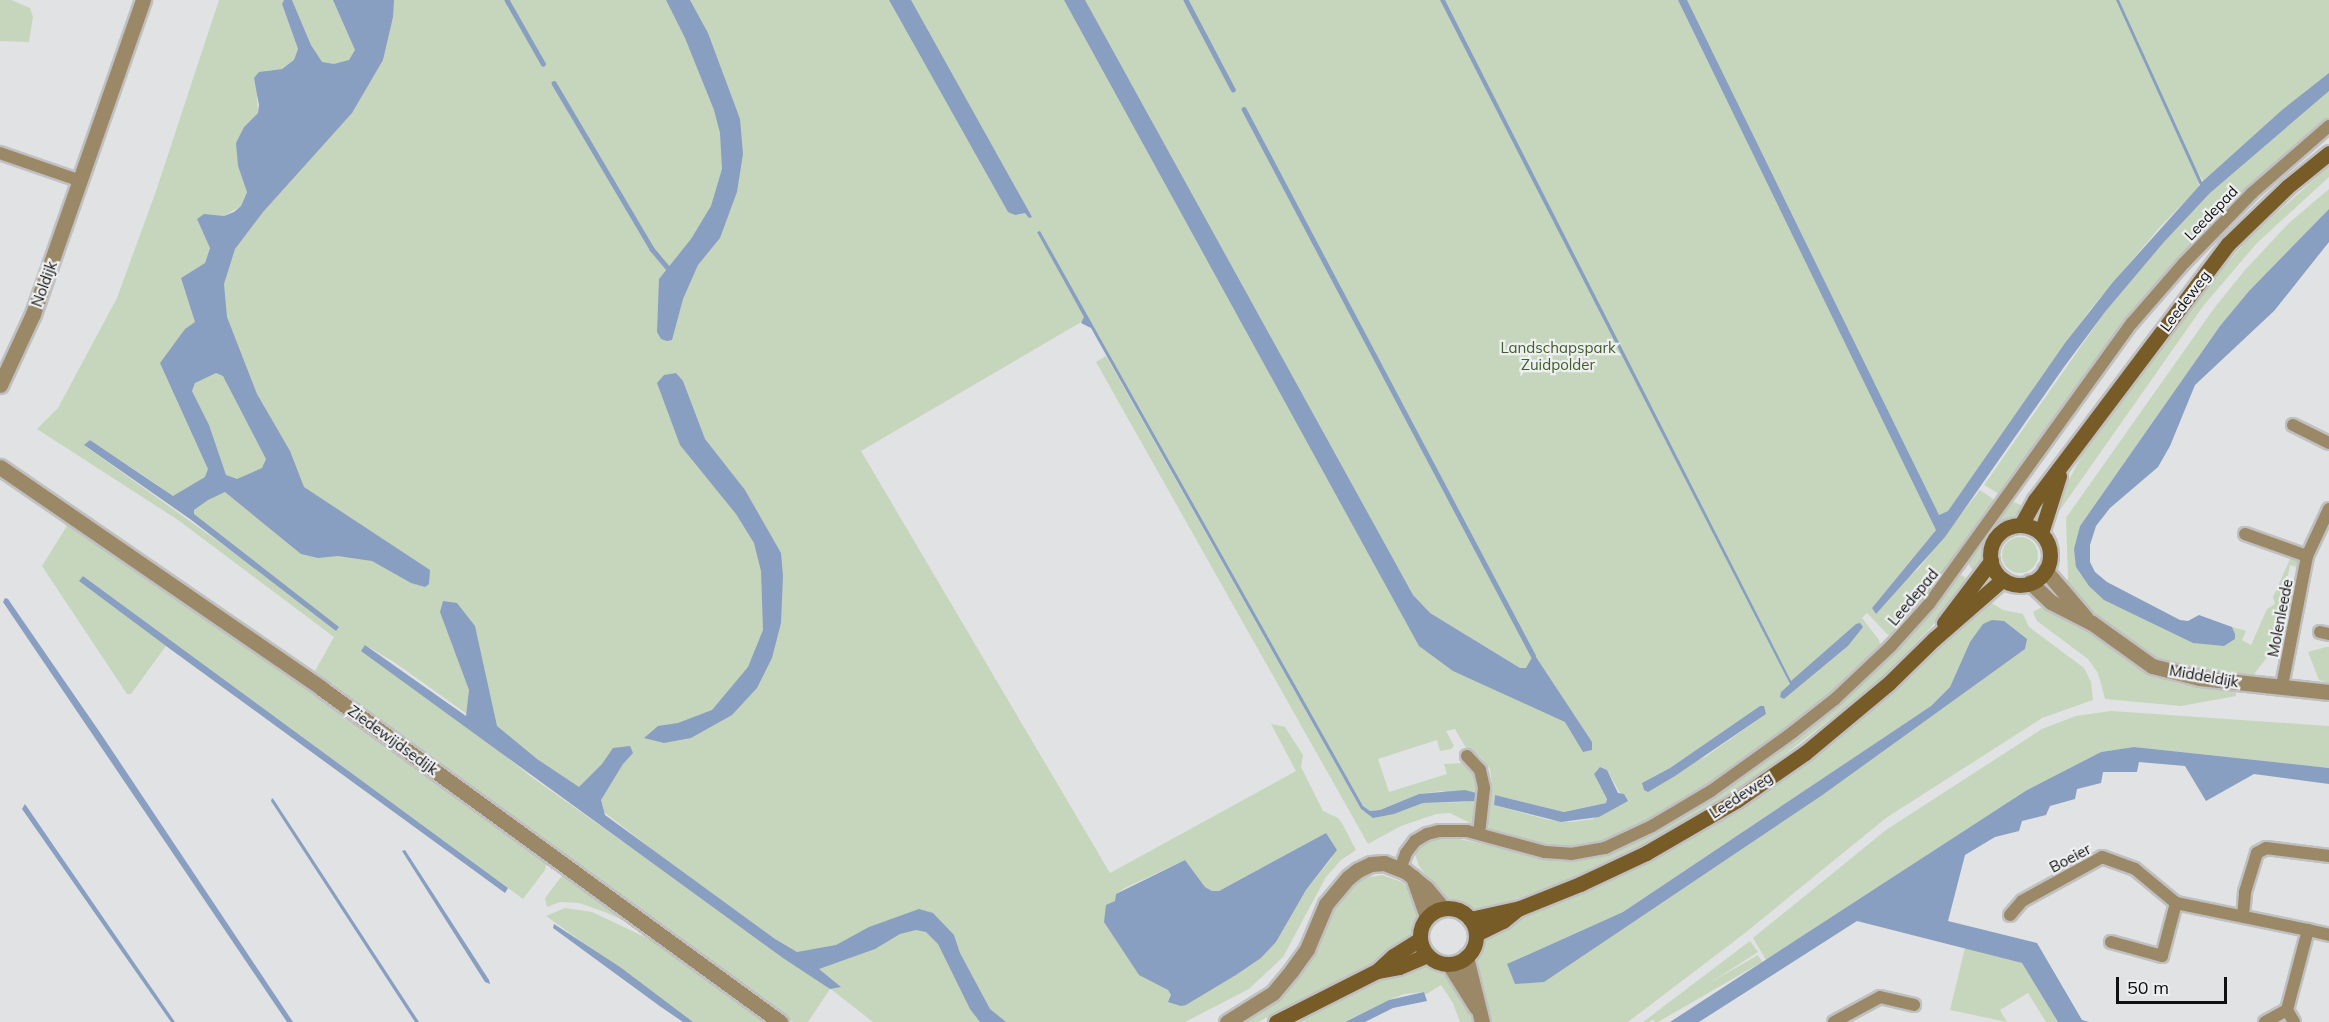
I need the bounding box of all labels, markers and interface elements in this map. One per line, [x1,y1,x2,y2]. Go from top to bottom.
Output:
street label: Leedepad [2181,182,2241,244]
street label: Noldijk [27,259,61,309]
street label: Leedeweg [2156,267,2214,335]
park label: Landschapspark Zuidpolder [1500,338,1616,373]
street label: Leedepad [1884,565,1942,629]
street label: Molenleede [2264,578,2296,658]
street label: Middeldijk [2168,661,2240,691]
street label: Ziedewijdsedijk [345,701,441,779]
street label: Leedeweg [1706,768,1776,822]
street label: Boeier [2046,840,2094,876]
scale bar [2119,965,2230,1003]
text: 50 m [2127,976,2169,999]

